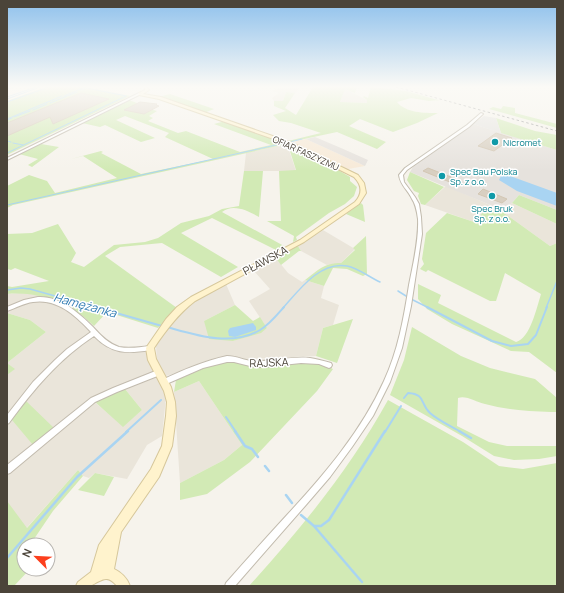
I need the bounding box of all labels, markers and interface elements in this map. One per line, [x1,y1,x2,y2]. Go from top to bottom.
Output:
street label: OFIAR FASZYZMU [271,132,341,174]
place label: Nicromet [503,136,542,149]
marker: Nicromet [490,137,500,147]
place label: Spec Bau Polska Sp. z o.o. [450,165,518,188]
marker: Spec Bau Polska Sp. z o.o. [437,171,447,181]
marker: Spec Bruk Sp. z o.o. [487,191,497,201]
place label: Spec Bruk Sp. z o.o. [471,202,513,225]
street label: PŁAWSKA [240,242,290,278]
water label: Hamężanka [52,288,120,322]
street label: RAJSKA [249,354,289,370]
north arrow [16,537,56,577]
text: N [18,546,35,559]

